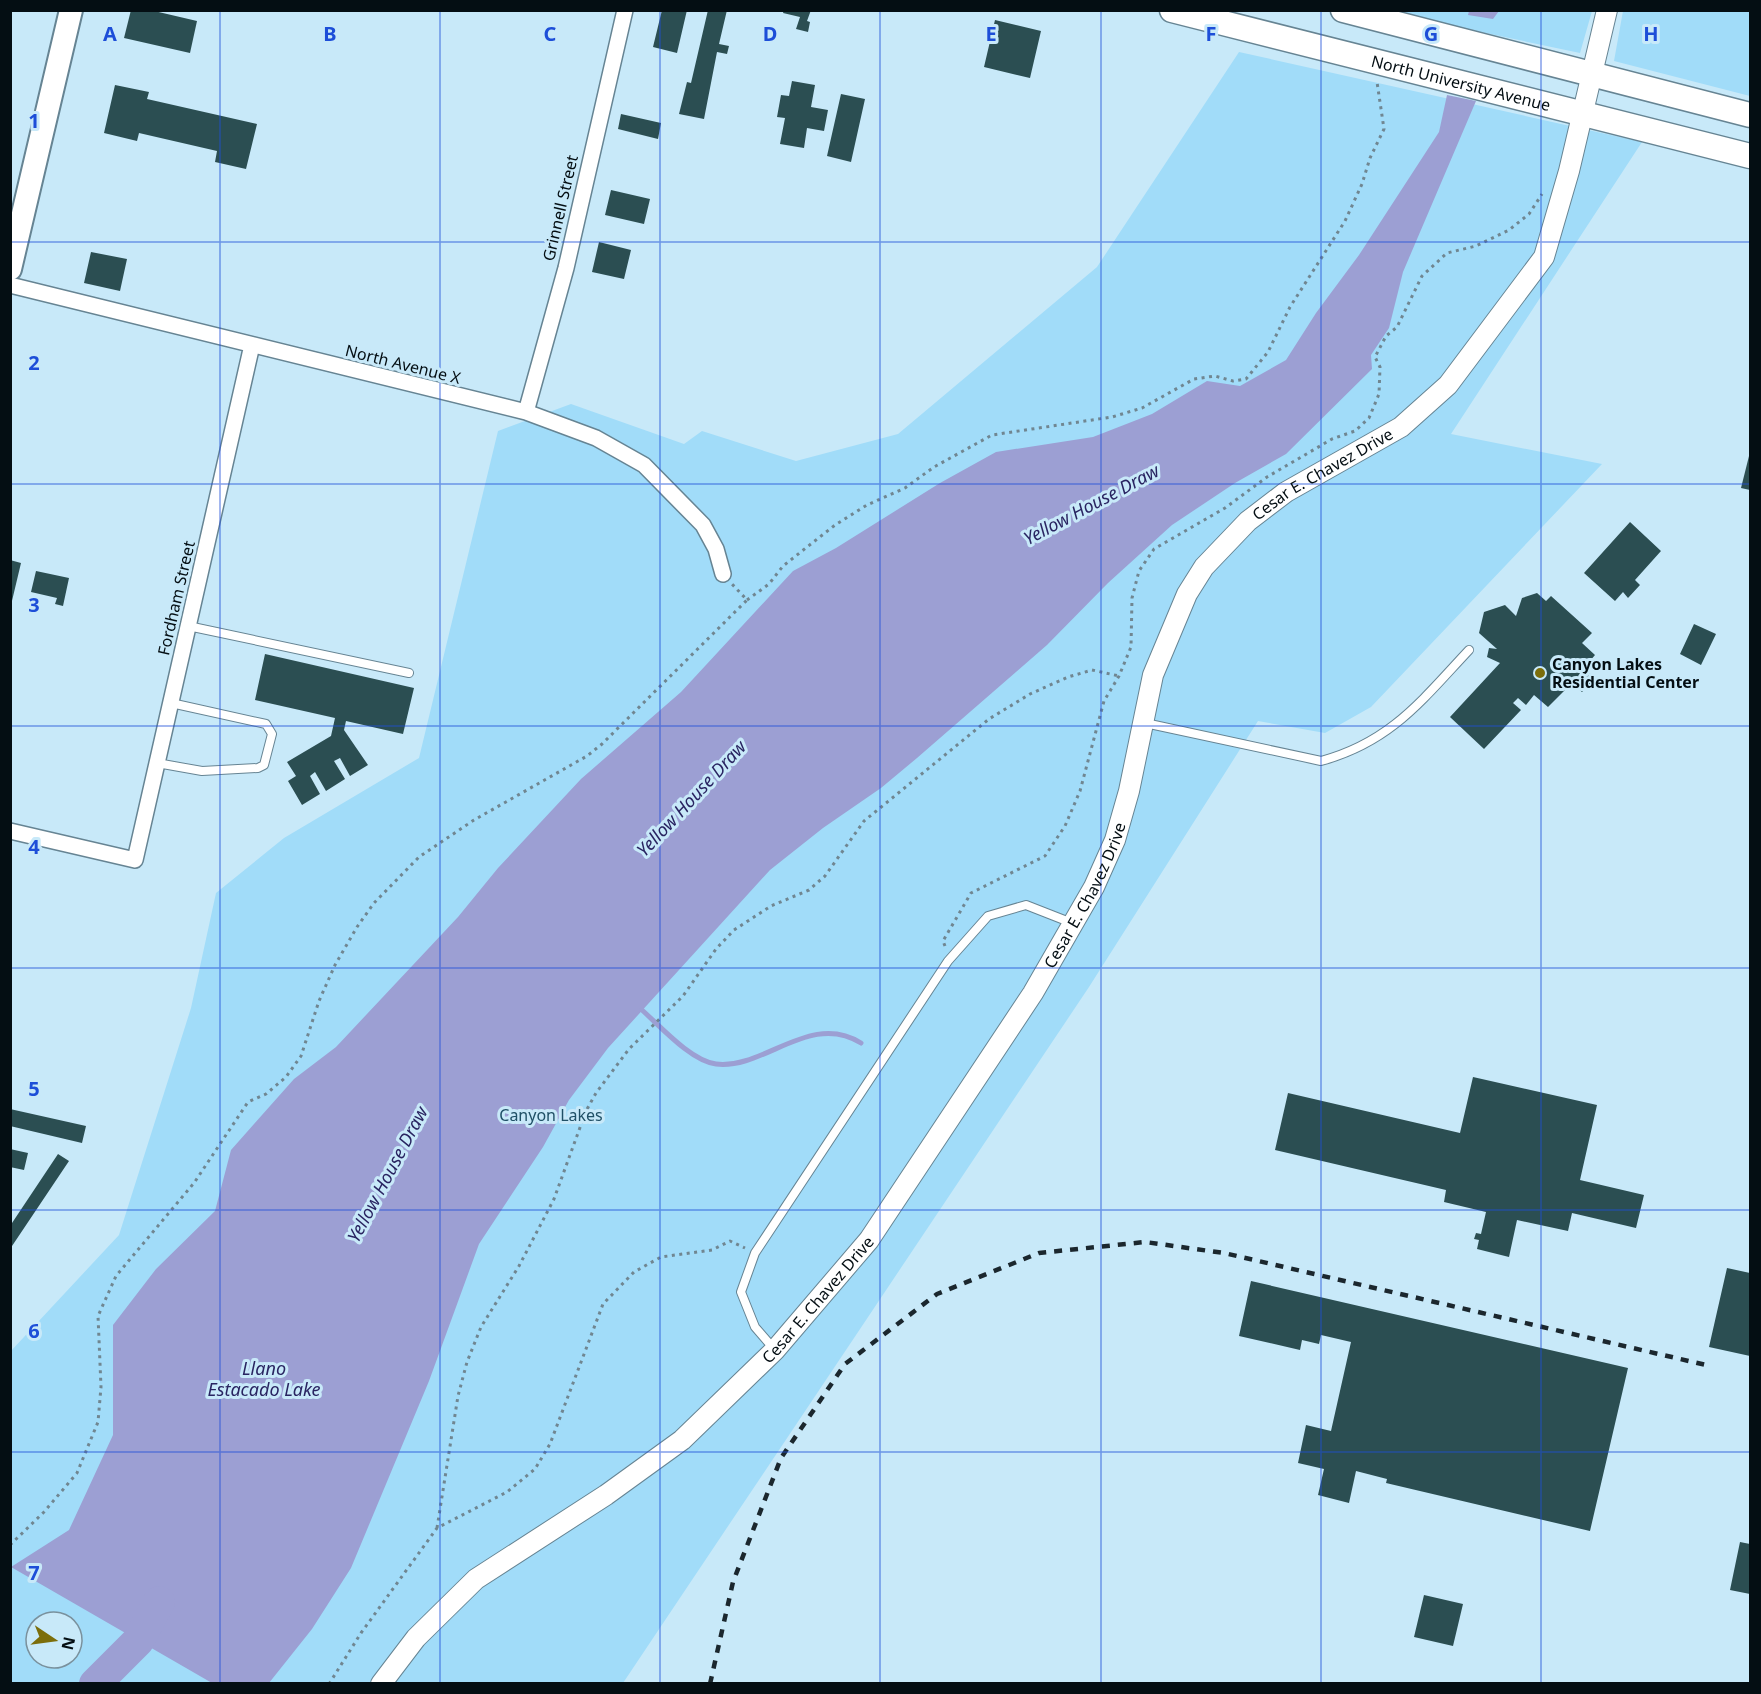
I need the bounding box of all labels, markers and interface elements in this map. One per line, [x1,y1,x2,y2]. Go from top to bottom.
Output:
text: A [103,20,117,47]
text: B [323,20,337,47]
text: C [544,20,557,47]
text: D [763,20,777,47]
text: E [985,20,997,47]
text: F [1206,20,1216,47]
text: G [1424,20,1438,47]
text: H [1643,20,1659,47]
street label: North University Avenue [1369,50,1553,116]
text: 1 [28,107,40,134]
street label: Grinnell Street [537,153,583,263]
street label: North Avenue X [343,339,464,389]
text: 2 [28,349,40,376]
street label: Cesar E. Chavez Drive [1247,423,1397,525]
water label: Yellow House Draw [1019,458,1164,550]
street label: Fordham Street [152,538,200,657]
text: 3 [28,591,40,618]
place label: Canyon Lakes Residential Center [1552,653,1699,693]
marker: Canyon Lakes Residential Center [1533,666,1547,680]
water label: Yellow House Draw [631,734,752,861]
street label: Cesar E. Chavez Drive [1039,820,1130,972]
text: 4 [28,833,40,860]
text: 5 [28,1075,40,1102]
water label: Yellow House Draw [341,1101,433,1246]
park label: Canyon Lakes [499,1104,603,1126]
street label: Cesar E. Chavez Drive [757,1231,879,1368]
text: 6 [28,1317,40,1344]
water label: Llano Estacado Lake [207,1356,321,1401]
text: 7 [28,1559,40,1586]
north arrow [24,1610,84,1670]
text: N [56,1635,81,1652]

